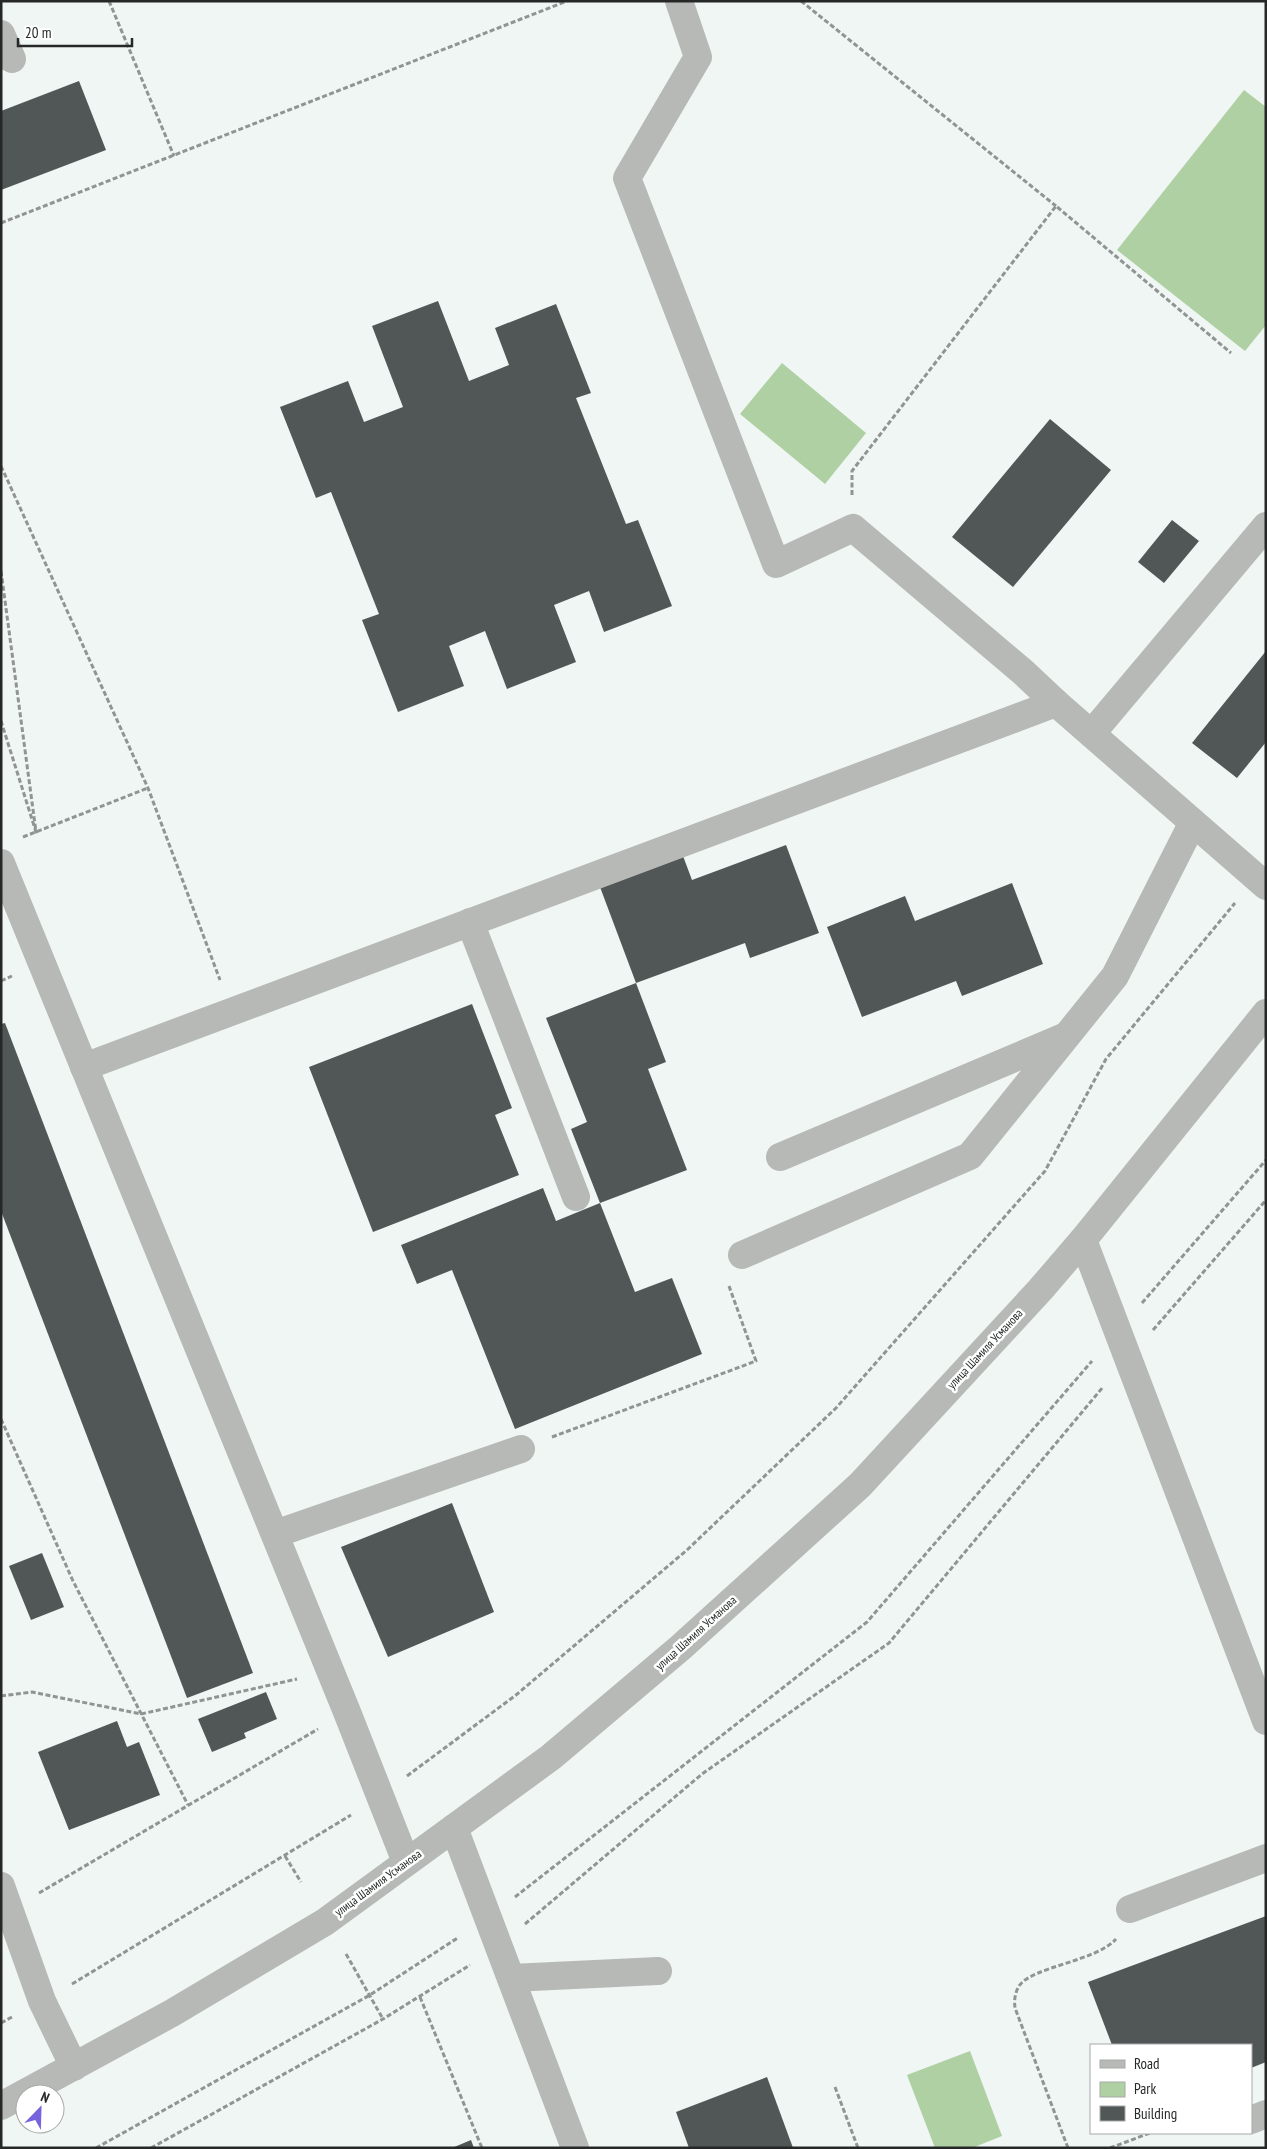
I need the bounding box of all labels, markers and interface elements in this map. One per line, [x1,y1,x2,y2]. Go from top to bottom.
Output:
scale bar [18,15,131,47]
text: 20 m [25,23,51,42]
street label: улица Шамиля Усманова [944,1305,1026,1392]
street label: улица Шамиля Усманова [652,1592,739,1673]
street label: улица Шамиля Усманова [331,1846,424,1919]
legend [1090,2044,1252,2134]
text: Road [1134,2054,1160,2073]
text: Park [1134,2079,1156,2098]
north arrow [15,2084,65,2134]
text: N [38,2087,52,2107]
text: Building [1134,2104,1177,2123]

